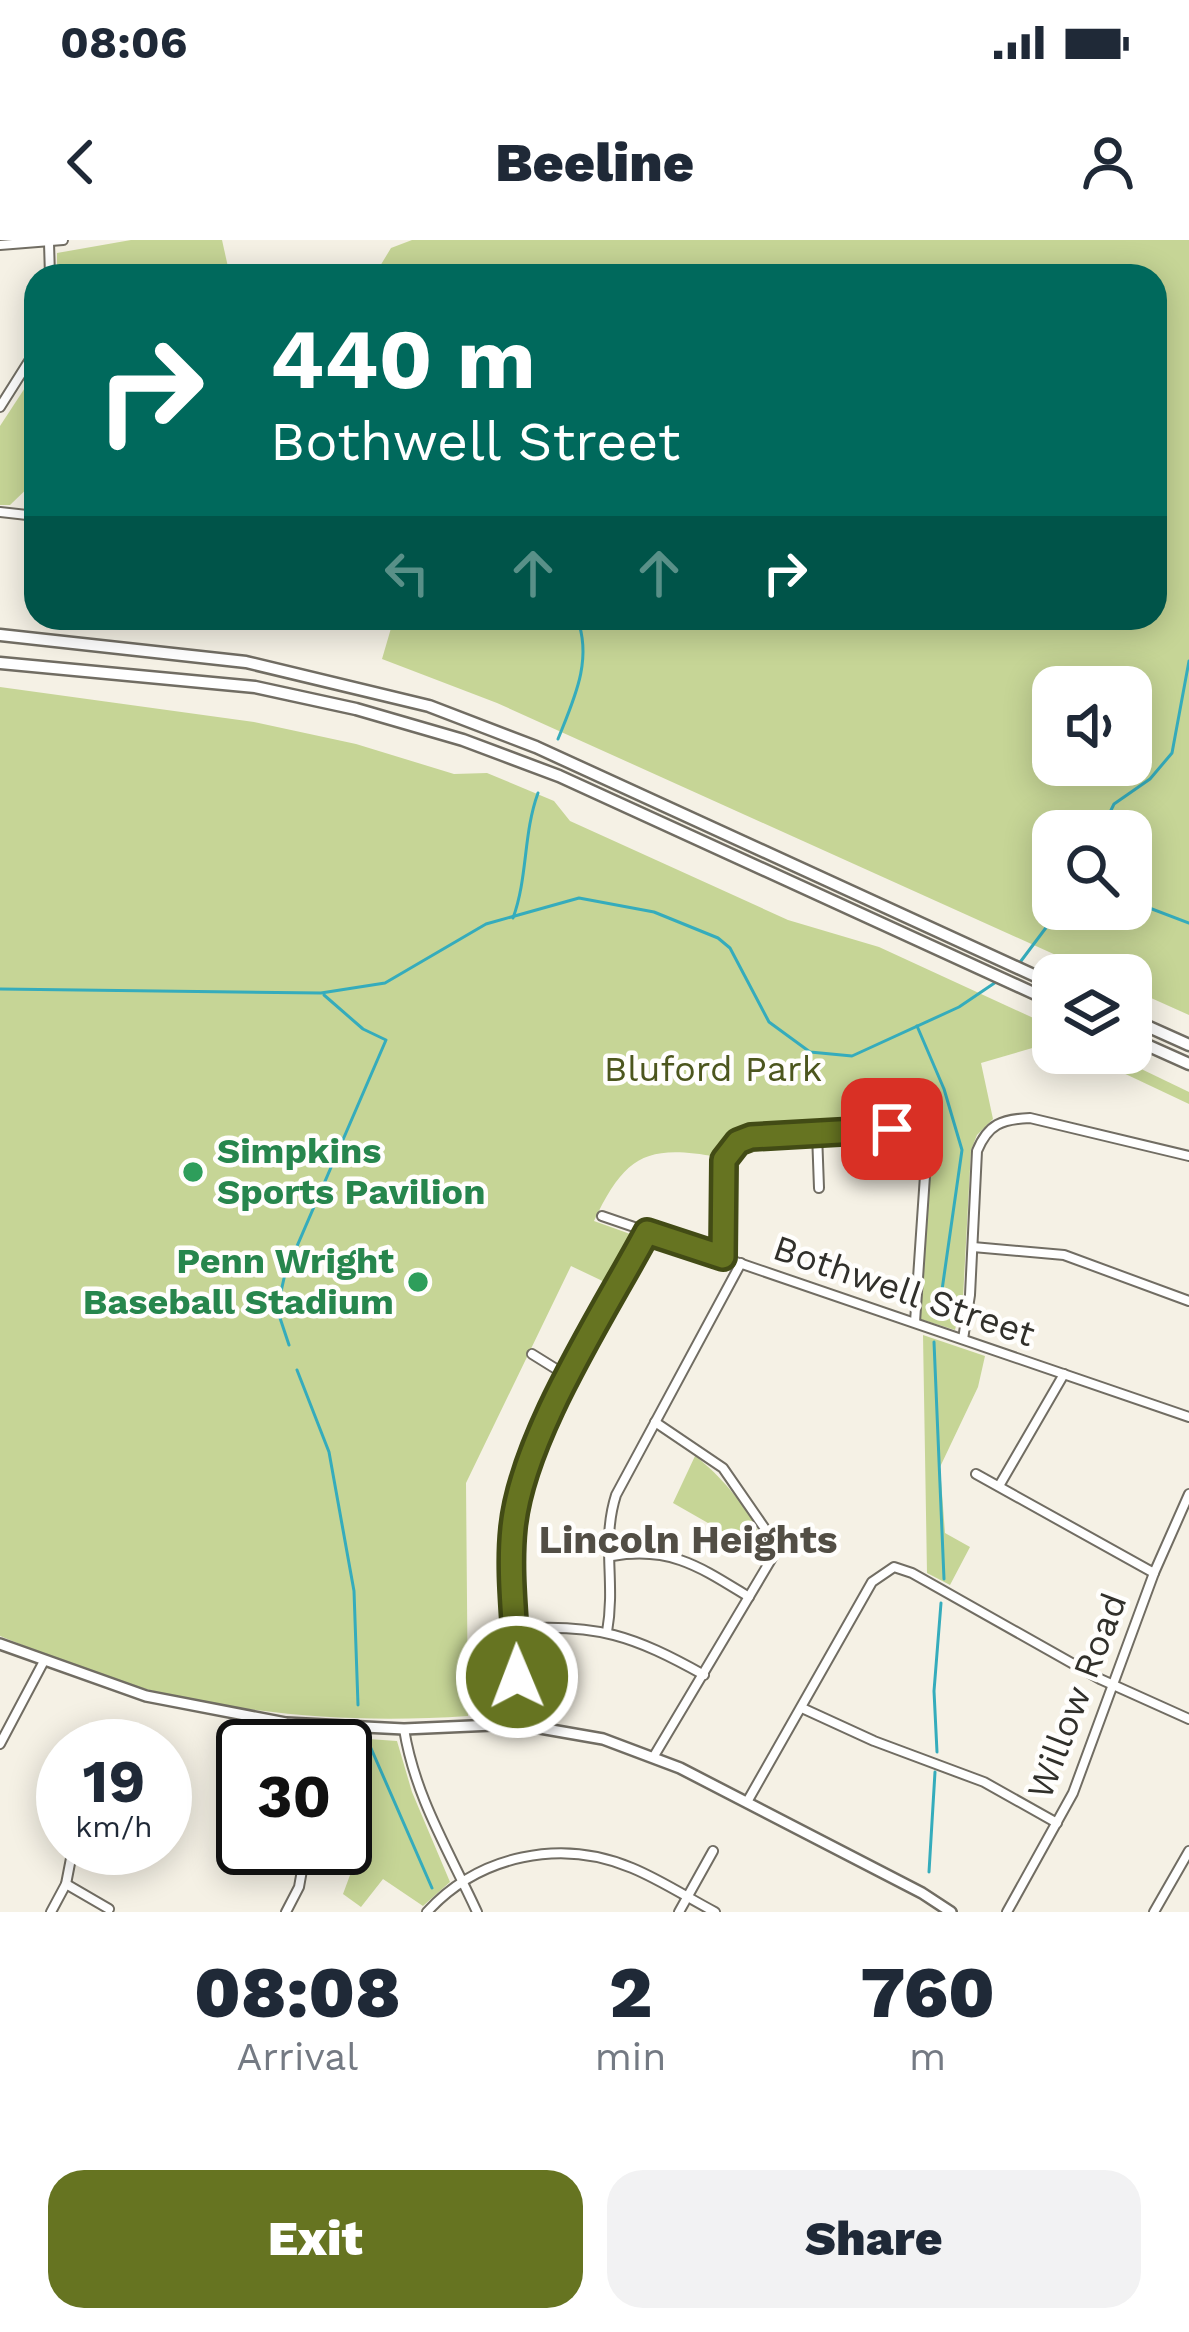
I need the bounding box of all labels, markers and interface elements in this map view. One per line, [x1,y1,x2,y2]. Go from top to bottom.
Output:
text: 08:06 [60,16,188,69]
icon: back [48,129,114,195]
icon: person [1075,129,1141,195]
text: Beeline [495,131,694,194]
text: 440 m [270,310,536,408]
icon: right [72,312,228,468]
text: Bothwell Street [270,410,680,473]
icon: left [374,540,440,606]
icon: ahead [500,540,566,606]
icon: ahead [626,540,692,606]
icon: right [752,540,818,606]
map controls [1032,666,1152,1074]
button: sound [1032,666,1152,786]
button: search [1032,810,1152,930]
button: layers [1032,954,1152,1074]
park label: Bluford Park [604,1048,822,1090]
pin [841,1078,943,1180]
icon: arrive [859,1096,925,1162]
place label: Simpkins Sports Pavilion [217,1130,485,1213]
marker: Simpkins Sports Pavilion [180,1159,206,1185]
street label: Bothwell Street [768,1227,1040,1355]
place label: Penn Wright Baseball Stadium [83,1240,394,1323]
marker: Penn Wright Baseball Stadium [405,1269,431,1295]
district label: Lincoln Heights [538,1517,838,1562]
street label: Willow Road [1019,1587,1135,1805]
position arrow [454,1614,580,1740]
speed limit sign: 30 [216,1719,372,1875]
text: 19 [83,1746,145,1817]
text: km/h [75,1809,153,1844]
text: 08:08 [194,1950,401,2034]
text: 2 [609,1950,652,2034]
text: 760 [860,1950,995,2034]
text: Arrival [236,2034,358,2079]
text: min [595,2034,666,2079]
text: m [909,2034,946,2079]
button: Exit [48,2170,583,2308]
button: Share [607,2170,1141,2308]

